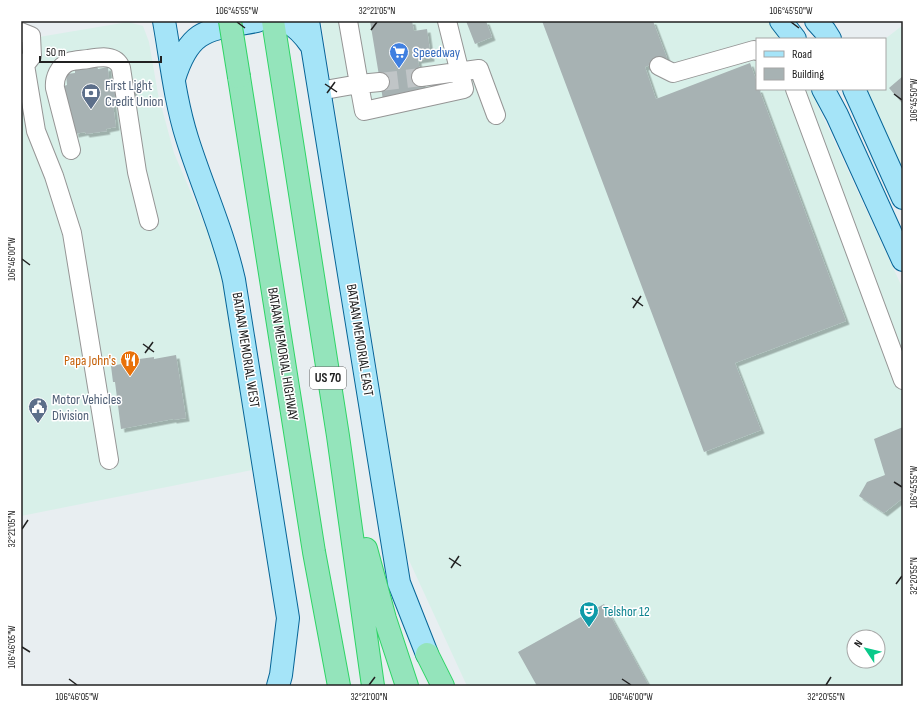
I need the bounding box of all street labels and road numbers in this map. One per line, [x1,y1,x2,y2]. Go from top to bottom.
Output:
street label: BATAAN MEMORIAL EAST [343,283,377,398]
street label: BATAAN MEMORIAL HIGHWAY [264,286,302,422]
street label: BATAAN MEMORIAL WEST [228,291,264,409]
road number: US 70 [310,367,346,389]

